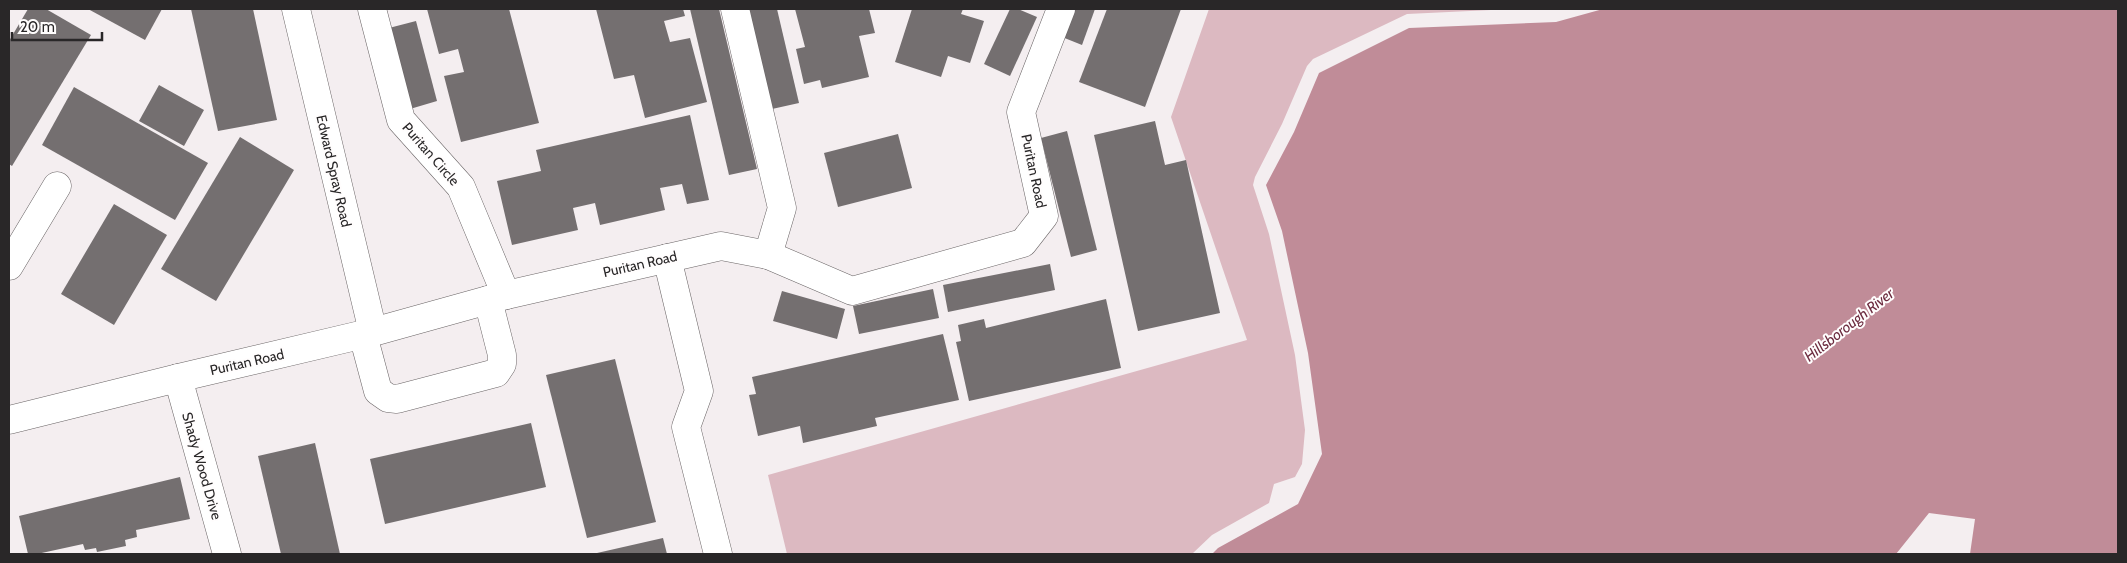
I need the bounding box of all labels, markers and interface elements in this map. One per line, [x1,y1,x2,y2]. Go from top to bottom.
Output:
scale bar [12,10,102,42]
text: 20 m [20,18,55,36]
street label: Edward Spray Road [312,113,356,229]
street label: Puritan Circle [399,119,463,189]
street label: Puritan Road [1017,132,1051,210]
street label: Puritan Road [601,247,679,281]
water label: Hillsborough River [1801,284,1898,365]
street label: Puritan Road [208,345,286,379]
street label: Shady Wood Drive [178,410,226,522]

